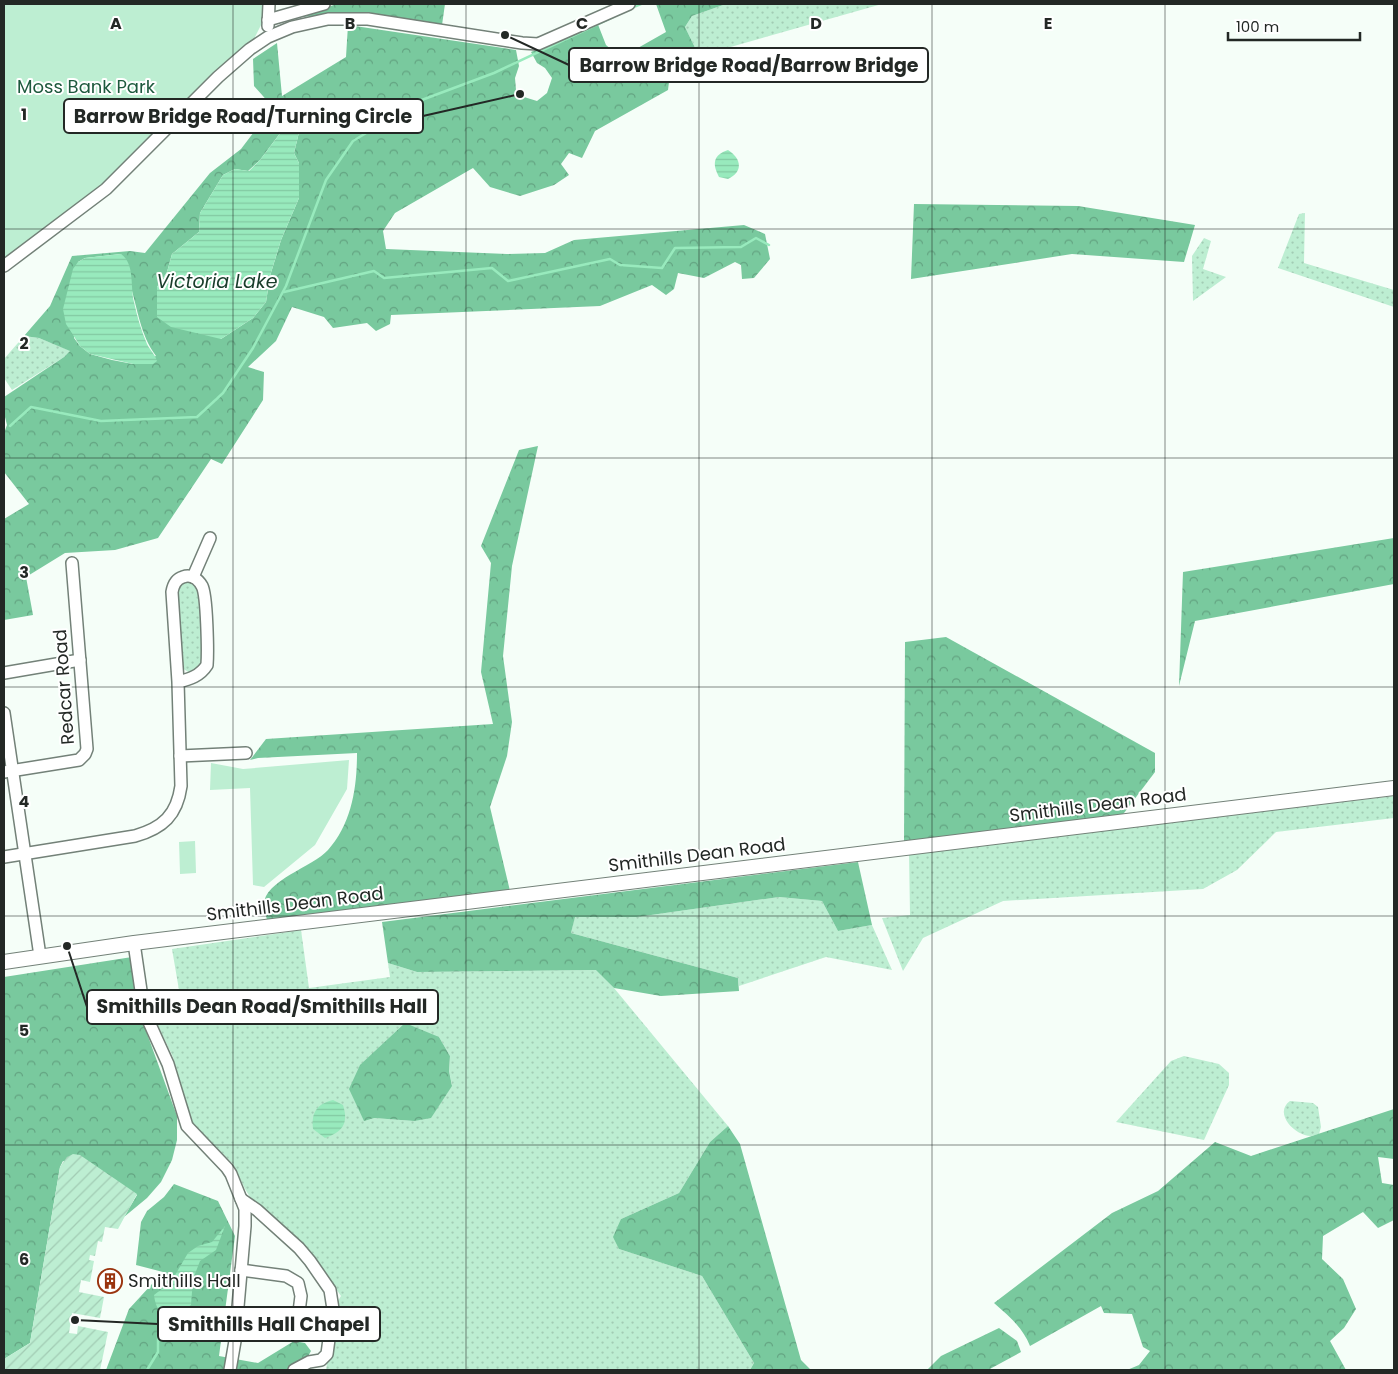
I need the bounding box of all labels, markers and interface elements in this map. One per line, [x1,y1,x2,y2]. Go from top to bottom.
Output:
scale bar [1228,10,1360,42]
text: A [110,12,122,35]
text: B [345,12,355,35]
text: C [576,12,588,35]
text: D [810,12,822,35]
text: E [1044,12,1052,35]
text: 100 m [1236,16,1279,37]
callout: Barrow Bridge Road/Barrow Bridge [569,48,928,82]
text: Barrow Bridge Road/Barrow Bridge [580,52,919,79]
park label: Moss Bank Park [17,74,156,99]
callout: Barrow Bridge Road/Turning Circle [64,99,423,133]
text: 1 [21,103,27,126]
text: Barrow Bridge Road/Turning Circle [74,103,412,130]
water label: Victoria Lake [156,268,278,295]
text: 2 [19,332,29,355]
text: 3 [19,561,29,584]
street label: Redcar Road [47,628,80,746]
street label: Smithills Dean Road [1008,781,1188,828]
text: 4 [19,790,30,813]
street label: Smithills Dean Road [607,831,787,878]
street label: Smithills Dean Road [205,880,385,927]
callout: Smithills Dean Road/Smithills Hall [87,990,438,1024]
text: Smithills Dean Road/Smithills Hall [97,993,427,1020]
text: 5 [19,1019,29,1042]
text: 6 [19,1248,29,1271]
building icon: Smithills Hall [97,1268,123,1294]
place label: Smithills Hall [128,1268,241,1293]
callout: Smithills Hall Chapel [158,1307,380,1341]
text: Smithills Hall Chapel [168,1311,370,1338]

